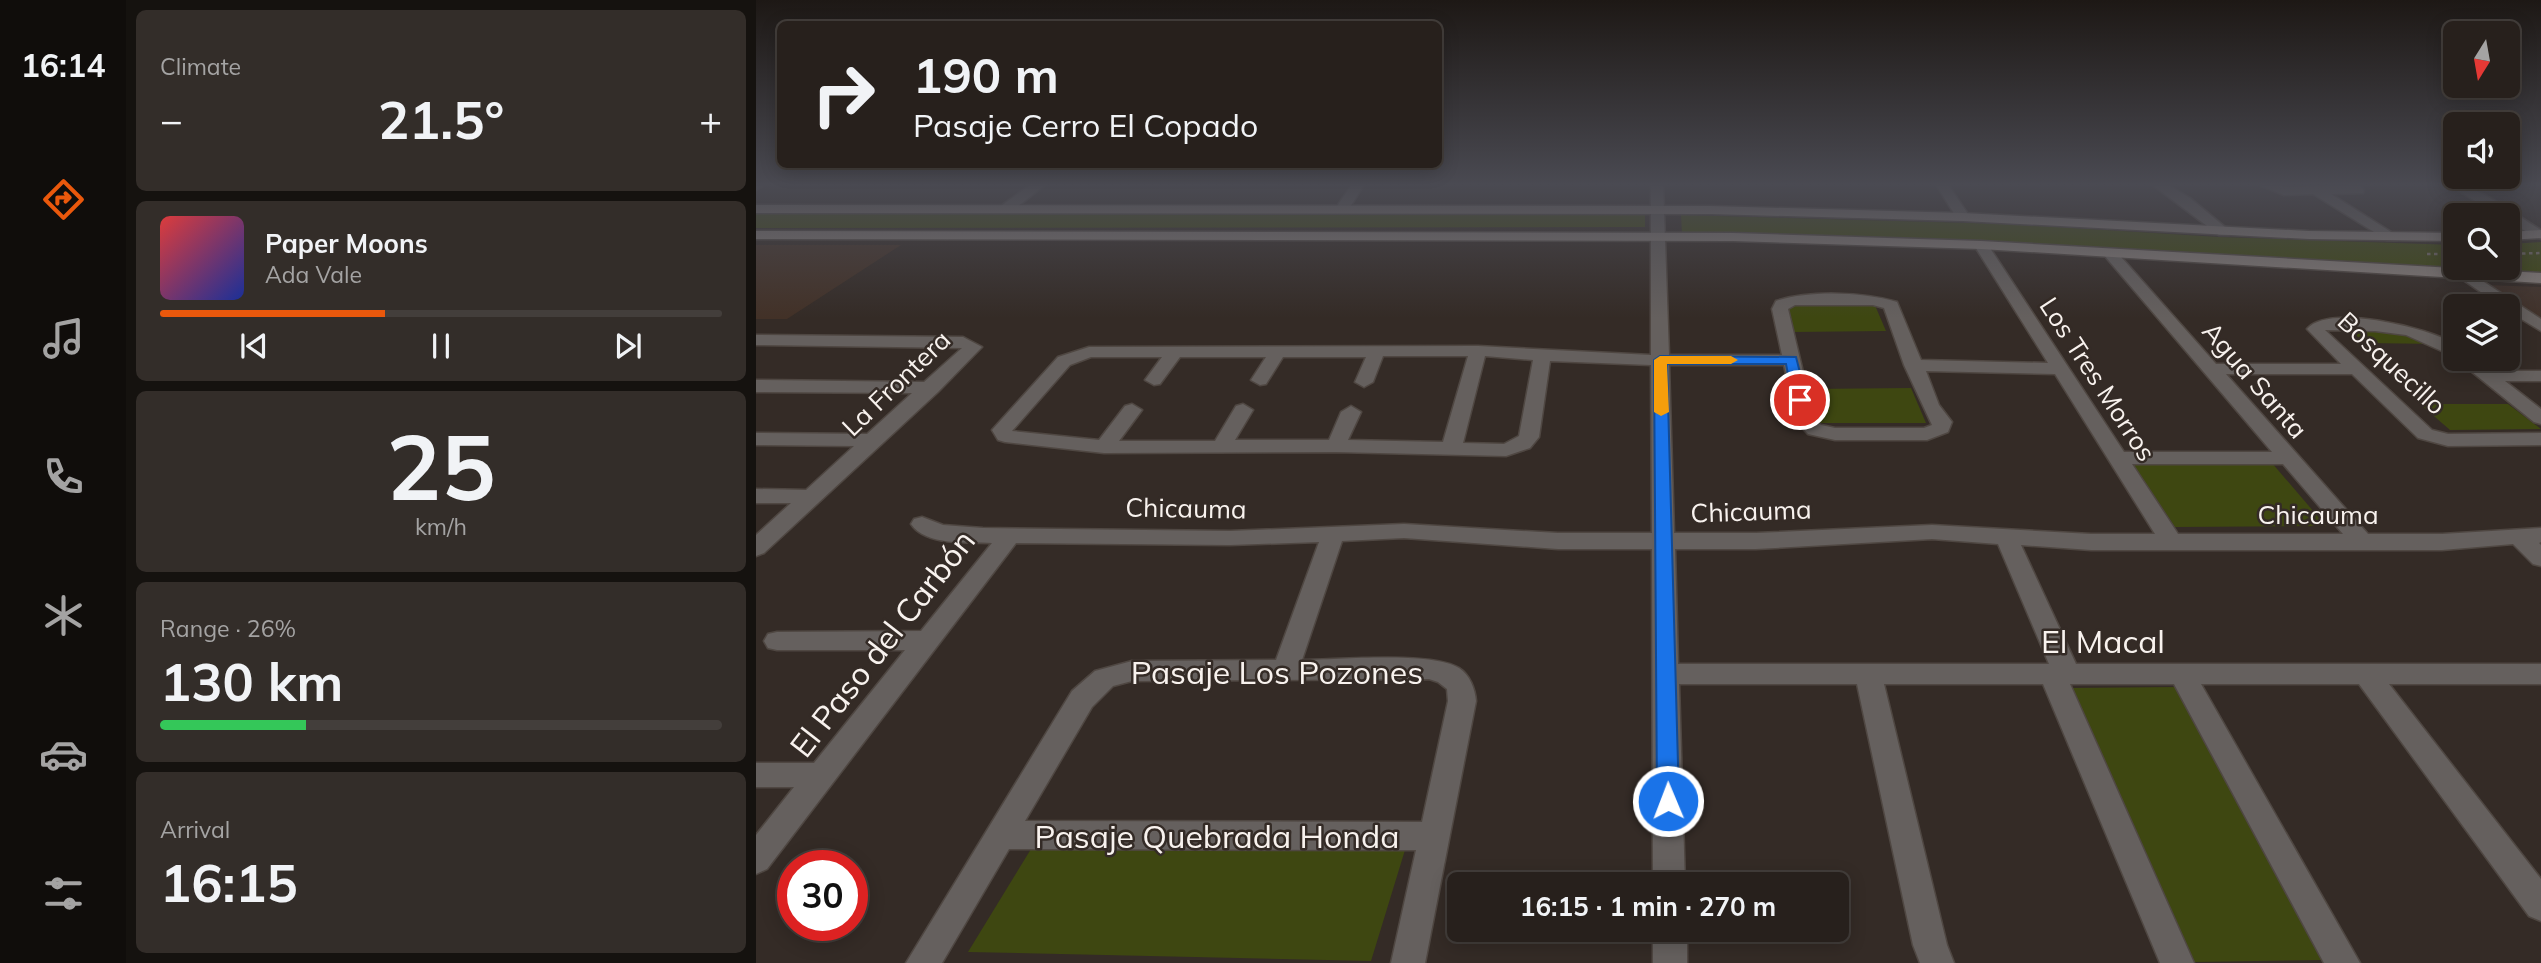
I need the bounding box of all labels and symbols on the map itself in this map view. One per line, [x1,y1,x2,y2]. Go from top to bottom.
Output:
north arrow [2443,21,2520,98]
street label: Los Tres Morros [2033,291,2163,467]
street label: Bosquecillo [2331,304,2453,422]
street label: Agua Santa [2195,315,2315,445]
street label: La Frontera [835,323,957,443]
pin [1770,370,1830,430]
street label: Chicauma [1125,490,1247,526]
street label: Chicauma [1690,492,1812,530]
street label: Chicauma [2257,498,2379,531]
street label: El Paso del Carbón [781,521,983,765]
street label: El Macal [2041,621,2165,661]
street label: Pasaje Los Pozones [1131,652,1423,692]
position arrow [1631,764,1705,838]
street label: Pasaje Quebrada Honda [1035,816,1399,856]
speed limit sign: 30 [777,850,868,941]

